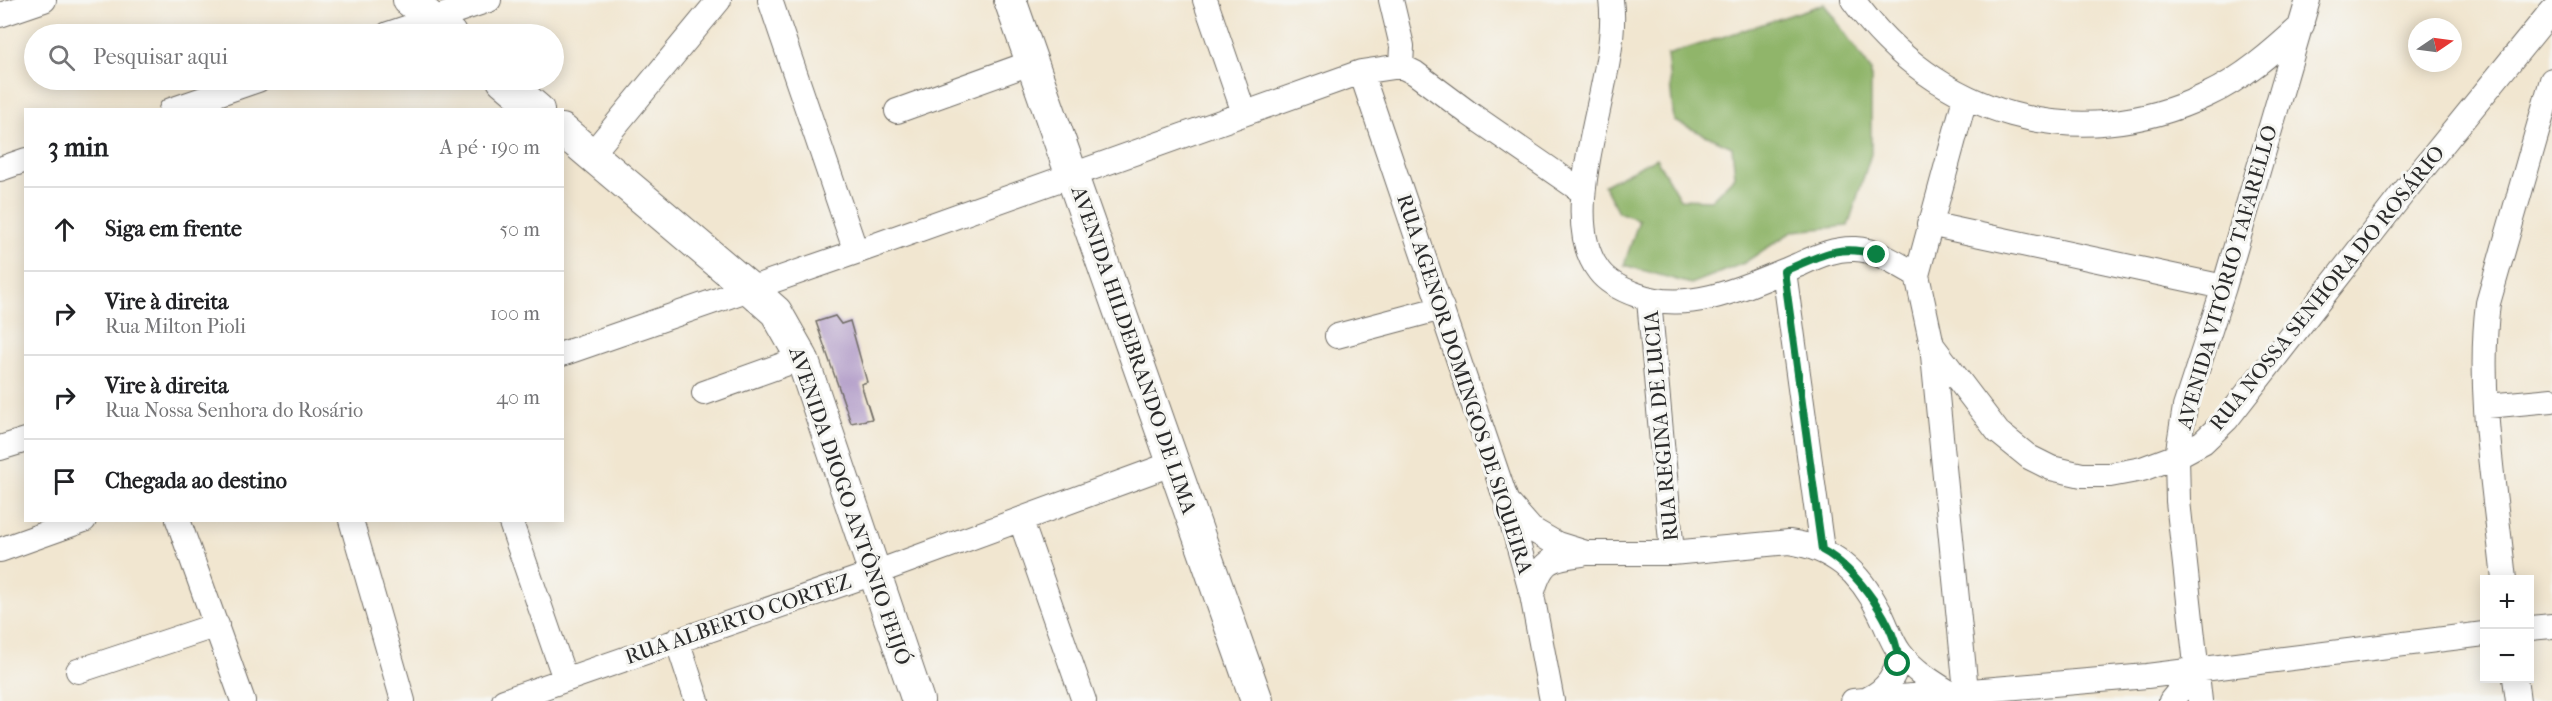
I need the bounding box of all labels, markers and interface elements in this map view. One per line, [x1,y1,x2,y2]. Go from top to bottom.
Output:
north arrow [2408,18,2462,72]
search box [24,24,564,90]
icon: search [45,41,78,74]
text: Pesquisar aqui [93,44,228,70]
street label: AVENIDA VITÓRIO TAFARELLO [2171,122,2282,433]
text: 3 min [48,132,109,163]
text: A pé · 190 m [440,136,540,159]
street label: RUA NOSSA SENHORA DO ROSÁRIO [2205,141,2449,435]
street label: AVENIDA HILDEBRANDO DE LIMA [1066,182,1202,517]
street label: RUA AGENOR DOMINGOS DE SIQUEIRA [1392,191,1538,577]
icon: ahead [48,213,81,246]
text: Siga em frente [105,216,242,242]
text: 50 m [499,218,540,241]
route end [1863,241,1889,267]
text: Vire à direita [105,289,228,315]
icon: right [48,297,81,330]
text: 100 m [490,302,540,325]
street label: RUA REGINA DE LUCIA [1639,309,1683,542]
text: Rua Milton Pioli [105,315,246,338]
street label: AVENIDA DIOGO ANTÔNIO FEIJÓ [784,343,917,668]
text: Vire à direita [105,373,228,399]
icon: right [48,381,81,414]
text: 40 m [496,386,540,409]
text: Rua Nossa Senhora do Rosário [105,399,363,422]
icon: arrive [48,465,81,498]
text: Chegada ao destino [105,468,287,494]
street label: RUA ALBERTO CORTEZ [622,569,854,669]
map controls [2480,575,2534,683]
button: + [2480,575,2534,629]
button: − [2480,629,2534,683]
route start [1884,650,1910,676]

